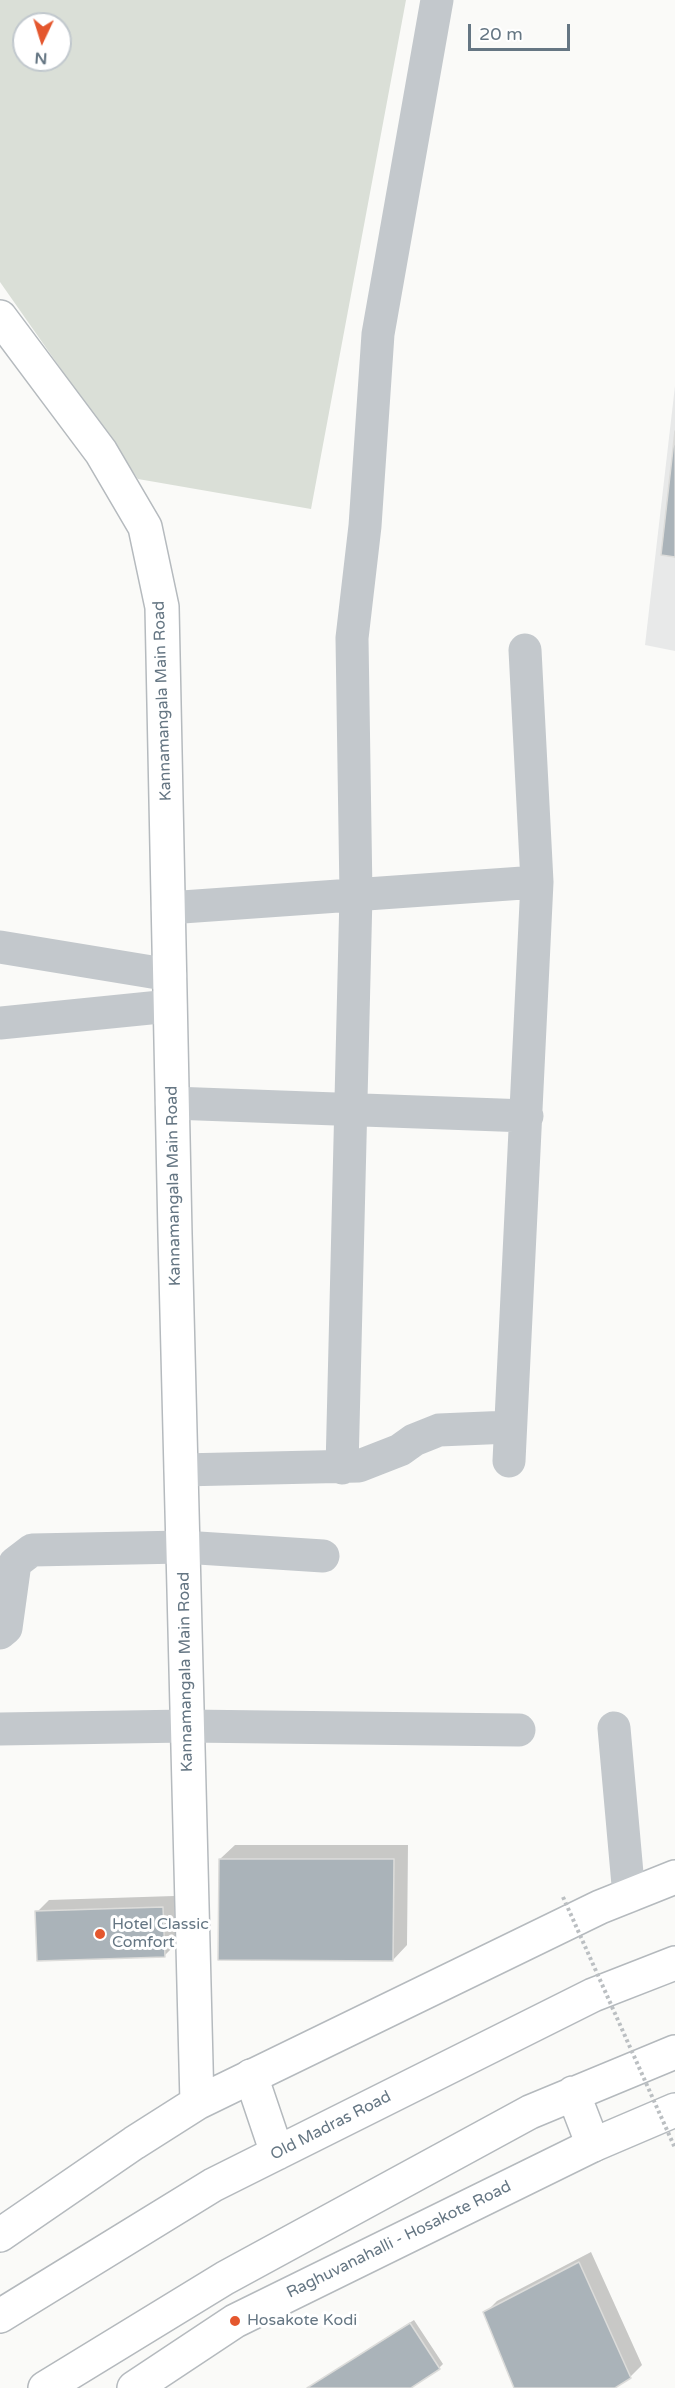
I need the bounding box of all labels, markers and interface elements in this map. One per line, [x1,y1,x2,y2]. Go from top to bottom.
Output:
north arrow [12,12,72,72]
scale bar [471,12,573,50]
text: 20 m [479,23,523,45]
text: N [34,48,48,68]
street label: Kannamangala Main Road [150,601,176,801]
street label: Kannamangala Main Road [163,1086,185,1286]
street label: Kannamangala Main Road [175,1572,197,1772]
place label: Hotel Classic Comfort [112,1915,209,1953]
marker: Hotel Classic Comfort [93,1927,107,1941]
street label: Old Madras Road [267,2087,395,2165]
street label: Raghuvanahalli - Hosakote Road [284,2177,514,2303]
place label: Hosakote Kodi [247,2311,357,2331]
marker: Hosakote Kodi [228,2314,242,2328]

